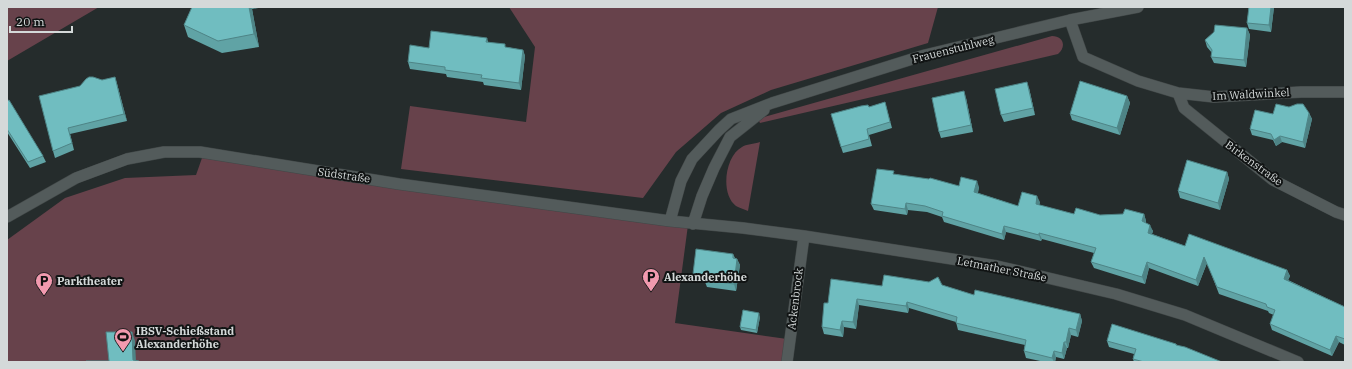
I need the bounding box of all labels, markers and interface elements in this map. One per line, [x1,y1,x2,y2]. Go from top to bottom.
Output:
scale bar [10,8,72,34]
text: 20 m [16,14,45,29]
street label: Frauenstuhlweg [911,32,995,66]
street label: Im Waldwinkel [1212,85,1290,103]
street label: Birkenstraße [1222,137,1286,189]
street label: Südstraße [317,164,371,186]
street label: Letmather Straße [956,253,1048,285]
parking icon: Alexanderhöhe [641,267,661,292]
street label: Ackenbrock [784,267,806,331]
place label: Alexanderhöhe [664,270,747,284]
parking icon: Parktheater [34,271,54,296]
place label: Parktheater [57,274,123,288]
place label: IBSV-Schießstand Alexanderhöhe [136,324,234,351]
sports icon: IBSV-Schießstand Alexanderhöhe [113,327,133,352]

